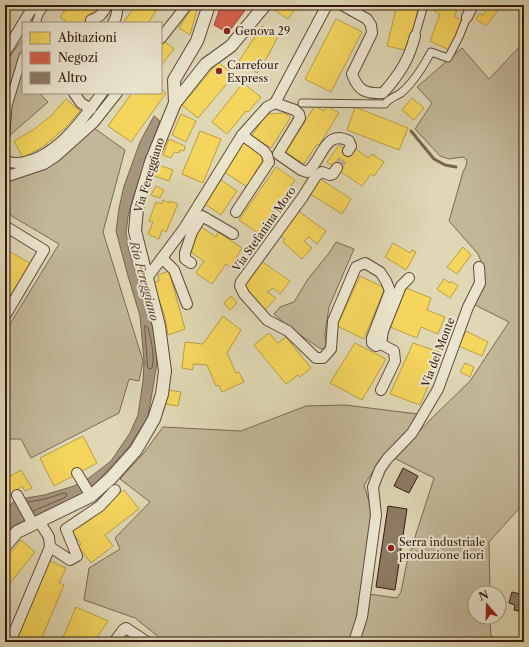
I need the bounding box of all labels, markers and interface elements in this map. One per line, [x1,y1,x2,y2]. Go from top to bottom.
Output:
legend [22,22,162,94]
place label: Genova 29 [235,24,290,38]
marker: Genova 29 [222,26,232,36]
text: Abitazioni [57,30,117,45]
text: Negozi [58,50,98,65]
place label: Carrefour Express [227,58,279,85]
marker: Carrefour Express [214,66,224,76]
text: Altro [57,70,87,85]
street label: Via Fereggiano [131,136,167,215]
street label: Via Stefanina Moro [229,183,299,275]
water label: Rio Fereggiano [126,238,162,323]
street label: Via del Monte [418,315,458,390]
place label: Serra industriale produzione fiori [399,535,485,562]
marker: Serra industriale produzione fiori [386,543,396,553]
north arrow [467,585,507,625]
text: N [477,587,491,604]

